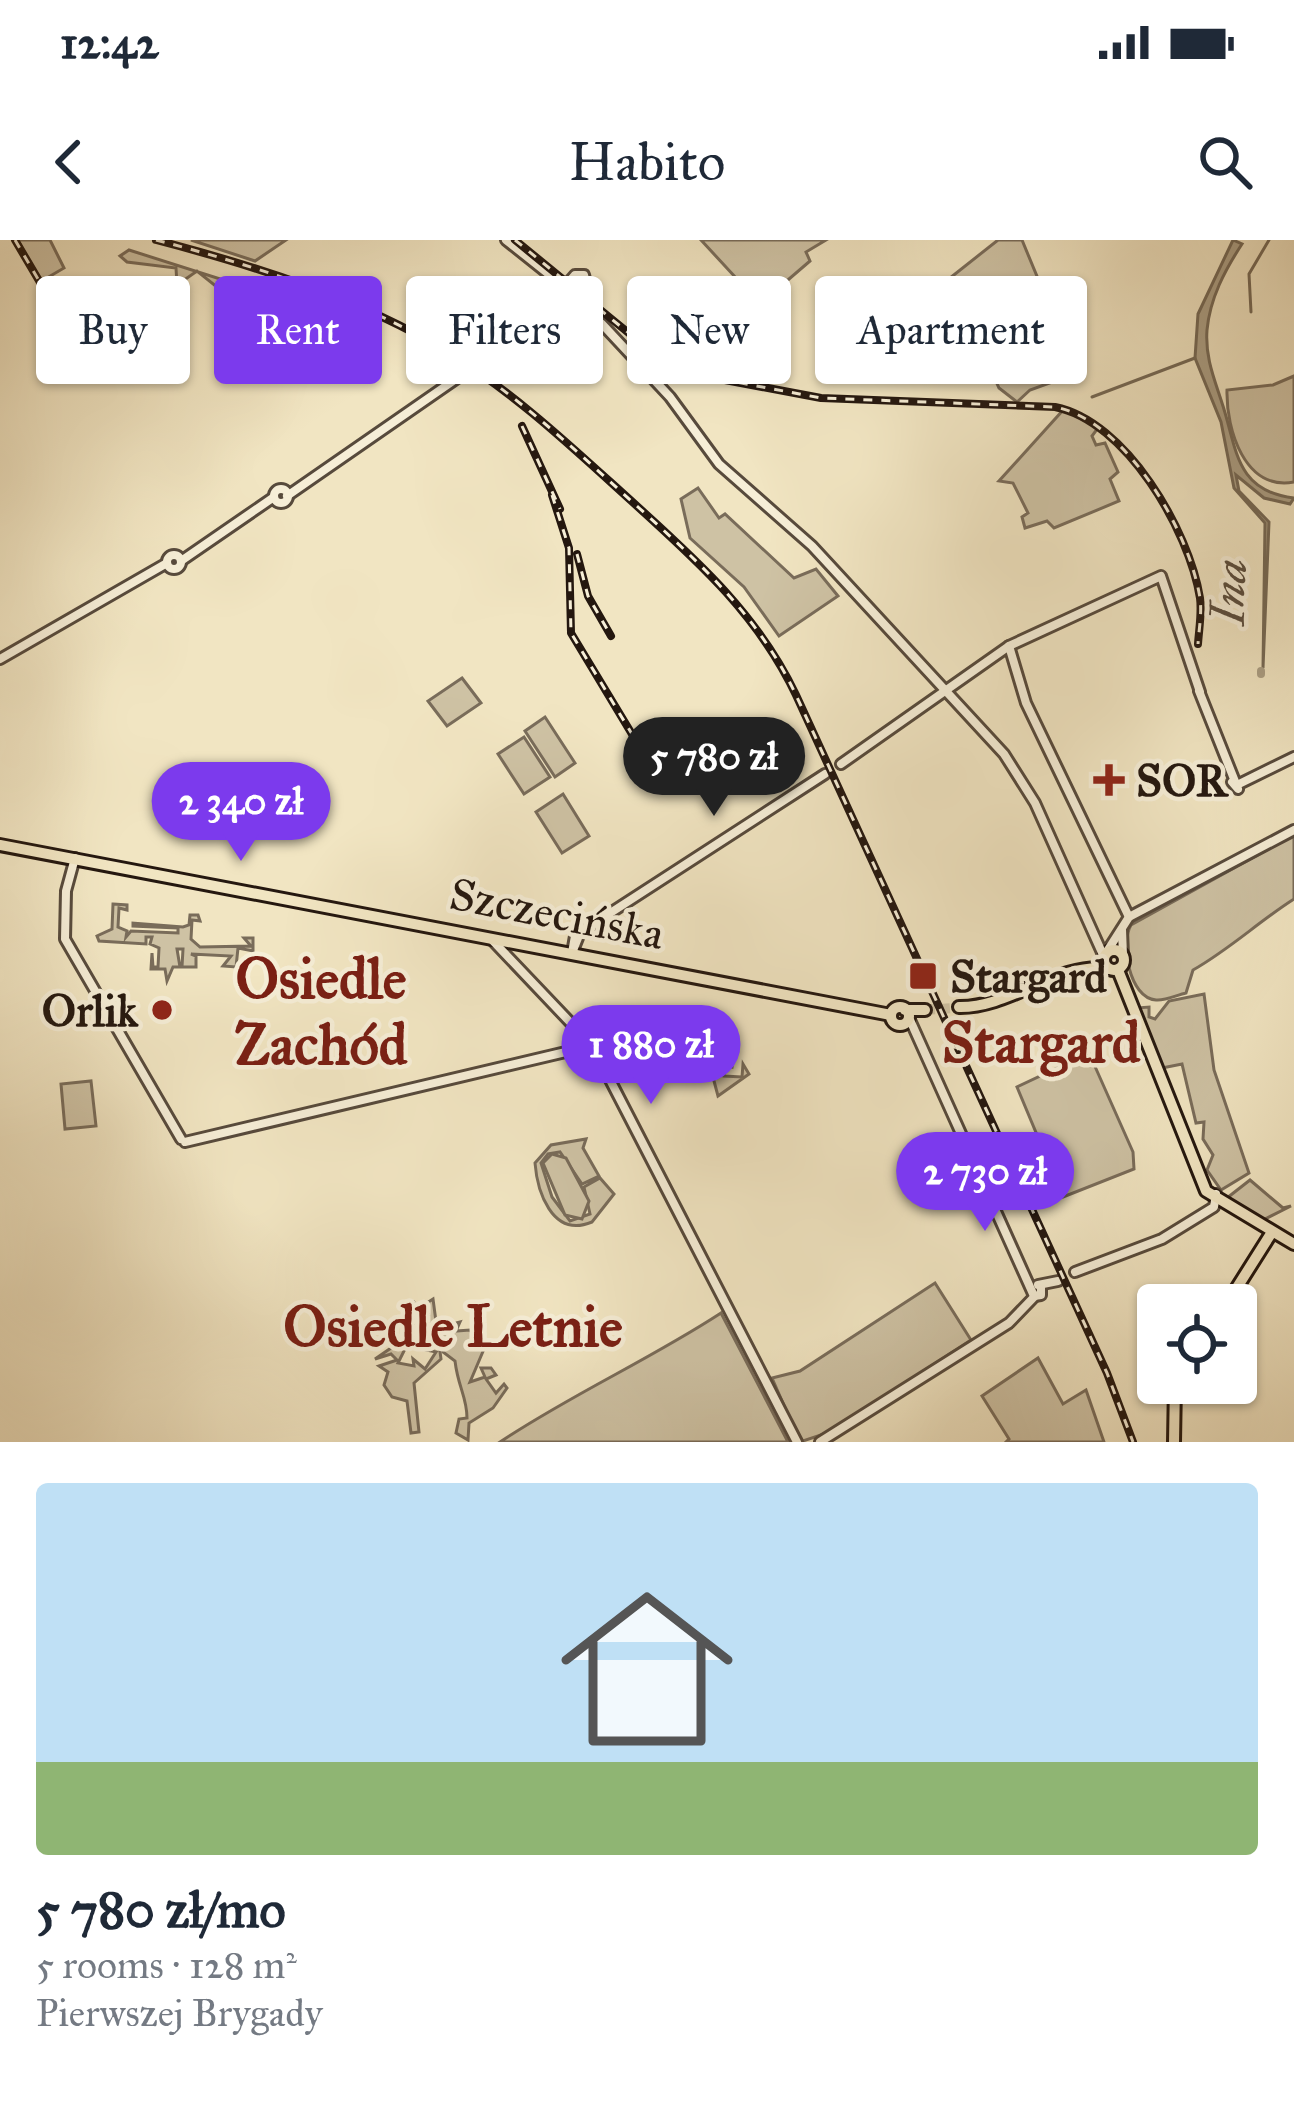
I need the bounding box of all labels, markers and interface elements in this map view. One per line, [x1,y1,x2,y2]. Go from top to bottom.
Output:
text: 12:42 [60,15,159,70]
icon: back [36,129,102,195]
text: Habito [569,129,725,195]
icon: search [1192,129,1258,195]
chip: Buy [36,276,190,384]
chip: Rent [214,276,382,384]
chip: Filters [406,276,603,384]
chip: New [627,276,791,384]
chip: Apartment [815,276,1087,384]
water label: Ina [1198,558,1259,628]
pin: 5 780 zł [590,717,838,819]
text: 5 780 zł [650,732,778,780]
place label: SOR [1136,753,1230,808]
pin: 2 340 zł [117,762,365,864]
marker: SOR [1093,764,1125,796]
text: 2 340 zł [179,777,303,825]
street label: Szczecińska [445,866,669,961]
district label: Osiedle Zachód [235,944,408,1080]
place label: Stargard [950,949,1107,1004]
marker: Stargard [907,960,939,992]
place label: Orlik [42,983,139,1038]
marker: Orlik [149,997,175,1023]
pin: 1 880 zł [527,1005,775,1107]
district label: Stargard [942,1008,1141,1078]
text: 1 880 zł [589,1020,713,1068]
pin: 2 730 zł [861,1132,1109,1234]
text: 2 730 zł [923,1147,1047,1195]
map controls [1137,1284,1257,1404]
button: locate [1137,1284,1257,1404]
district label: Osiedle Letnie [283,1292,623,1362]
icon: home [539,1561,755,1777]
text: 5 780 zł/mo [36,1879,286,1941]
text: 5 rooms · 128 m² [36,1941,297,1989]
text: Pierwszej Brygady [36,1989,323,2037]

